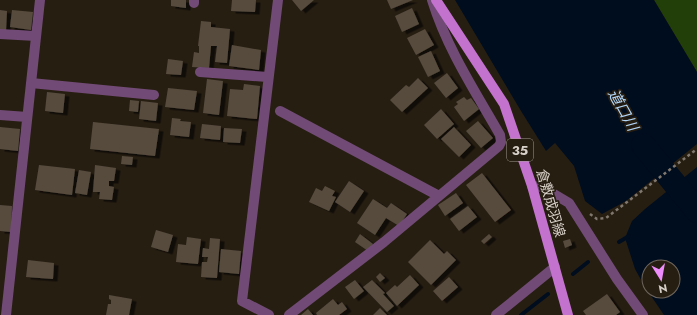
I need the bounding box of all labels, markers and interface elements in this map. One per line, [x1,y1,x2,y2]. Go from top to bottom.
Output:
water label: 道口川 [602,85,644,137]
road number: 35 [507,139,533,161]
street label: 倉敷成羽線 [532,167,570,239]
north arrow [641,259,681,299]
text: N [657,280,669,298]

